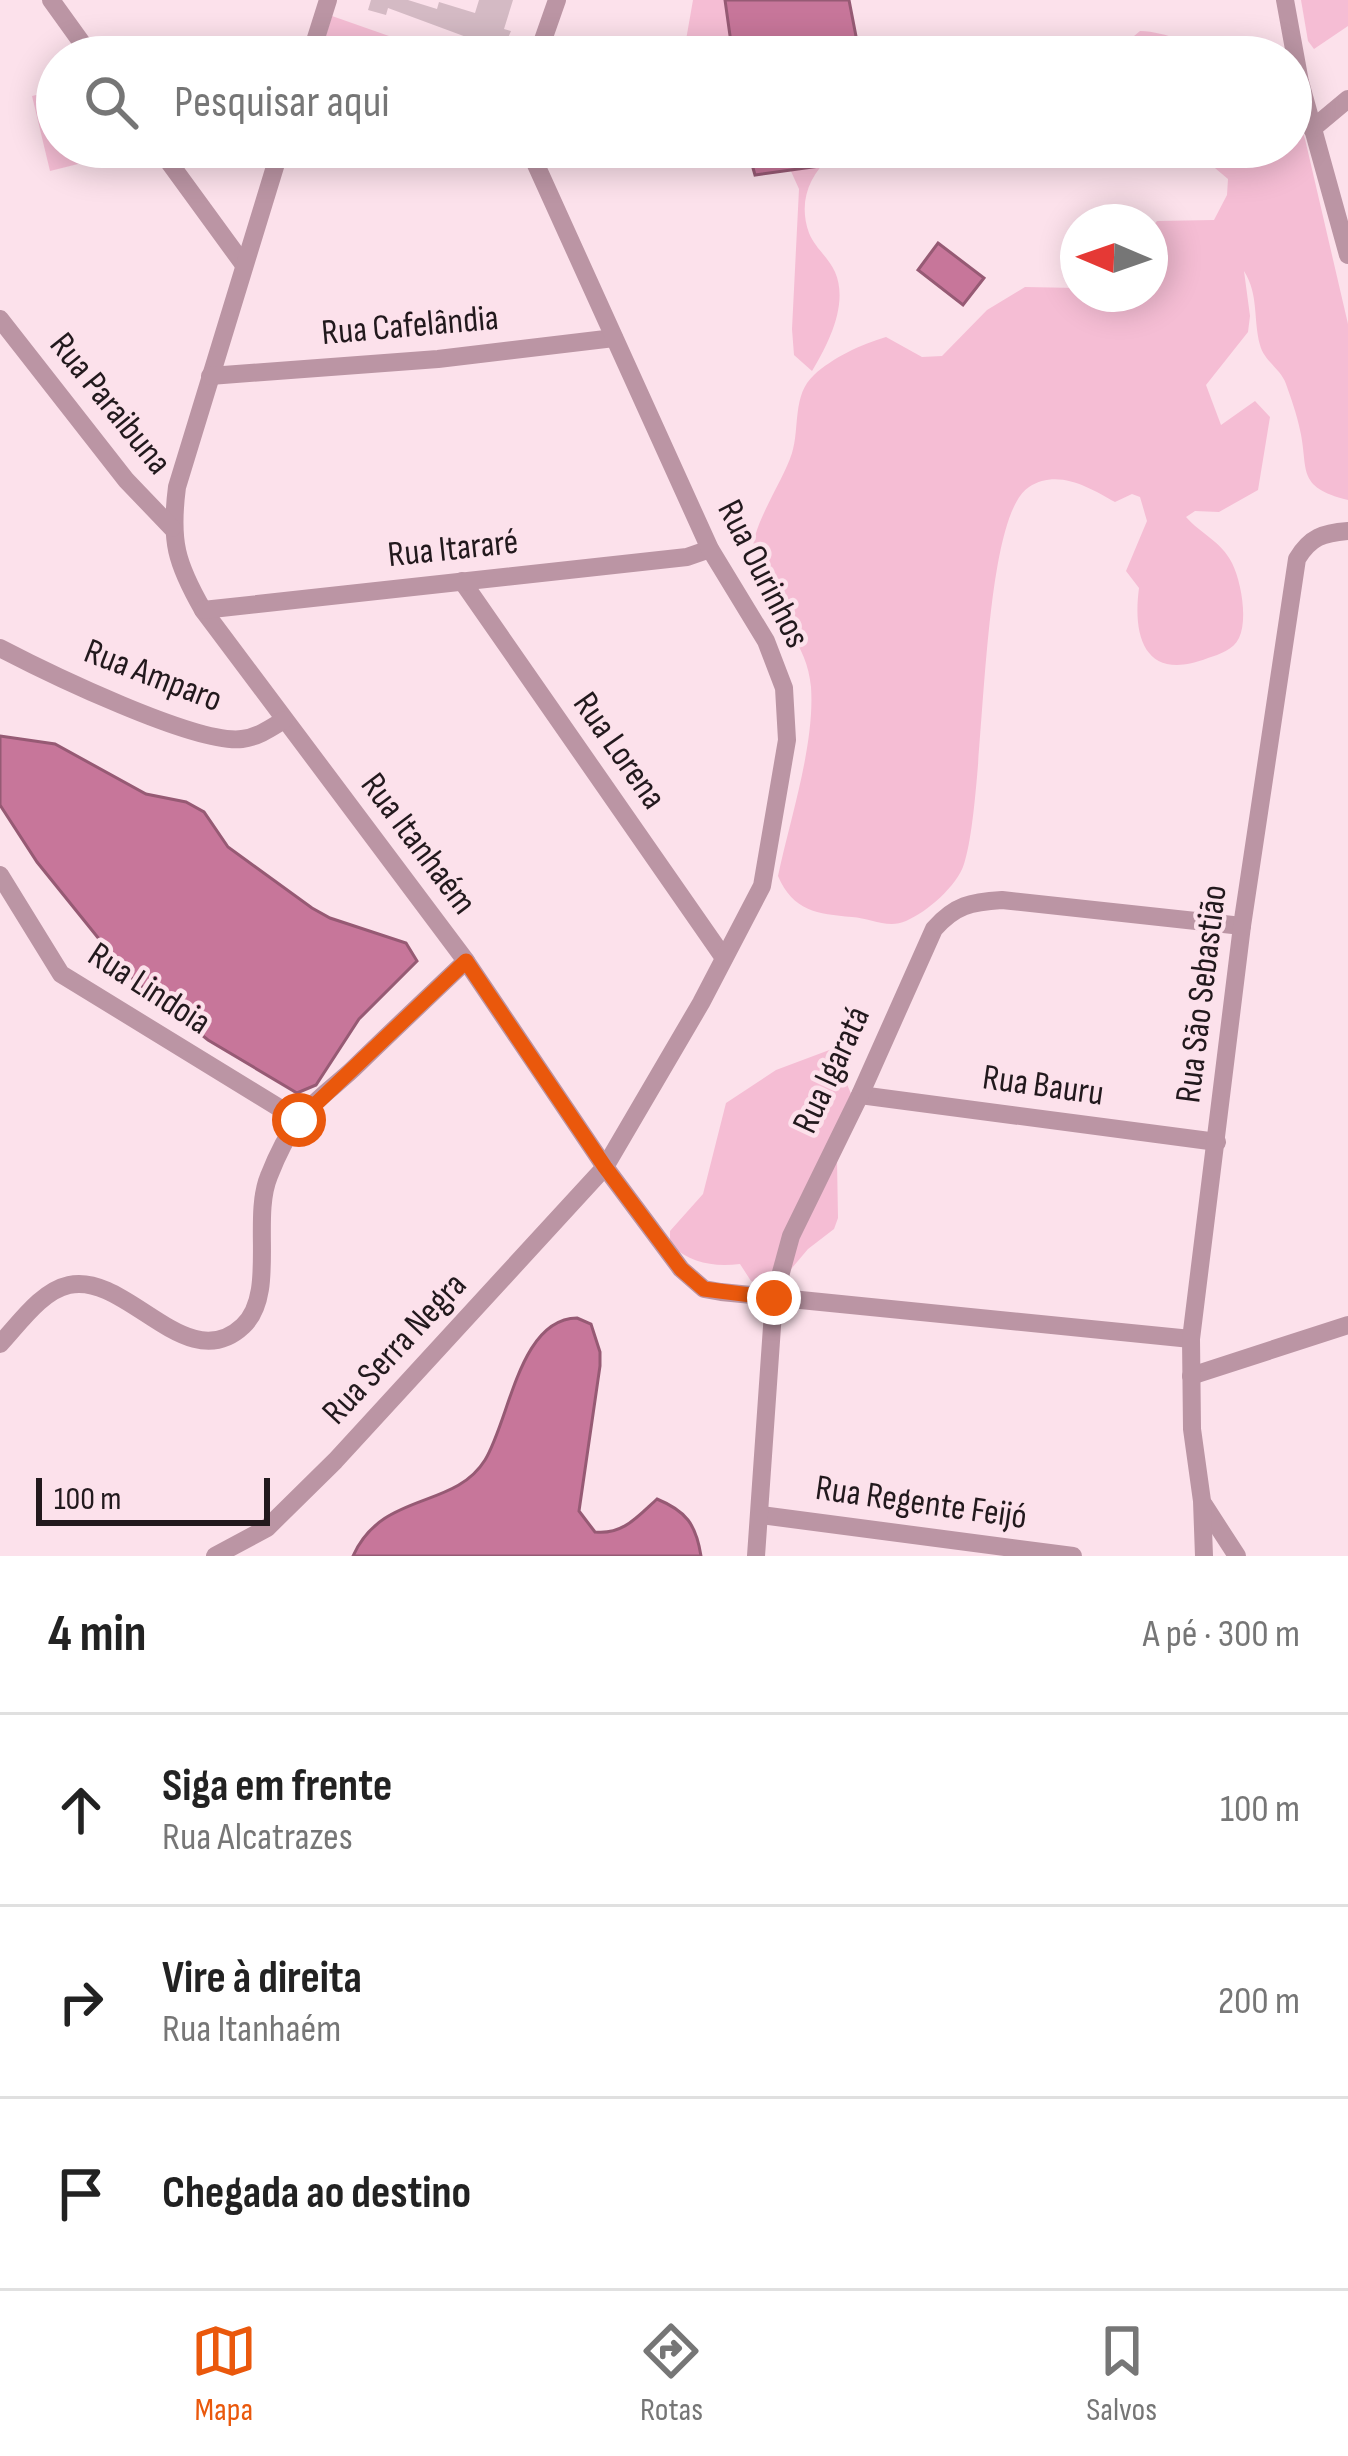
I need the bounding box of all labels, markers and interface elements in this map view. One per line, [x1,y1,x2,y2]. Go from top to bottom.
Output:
search box [36,36,1312,168]
icon: search [78,69,144,135]
text: Pesquisar aqui [174,75,390,130]
north arrow [1060,204,1168,312]
street label: Rua Cafelândia [320,297,500,355]
street label: Rua Paraibuna [40,325,180,483]
street label: Rua Ourinhos [708,493,818,655]
street label: Rua Itararé [386,521,520,577]
street label: Rua Amparo [78,630,228,722]
street label: Rua Lorena [563,684,675,818]
street label: Rua Itanhaém [351,765,485,923]
street label: Rua São Sebastião [1167,883,1237,1105]
street label: Rua Lindoia [80,934,218,1044]
street label: Rua Igaratá [784,1000,880,1140]
street label: Rua Bauru [980,1056,1106,1116]
route start [272,1093,326,1147]
street label: Rua Serra Negra [314,1264,476,1434]
route end [747,1271,801,1325]
street label: Rua Regente Feijó [813,1467,1029,1539]
scale bar [36,1472,270,1525]
text: 100 m [54,1479,121,1519]
text: 4 min [48,1604,147,1665]
text: A pé · 300 m [1143,1611,1300,1658]
text: Siga em frente [162,1759,392,1814]
icon: ahead [48,1777,114,1843]
text: 100 m [1220,1786,1300,1833]
text: Rua Alcatrazes [162,1814,353,1861]
text: Vire à direita [162,1951,362,2006]
icon: right [48,1969,114,2035]
text: 200 m [1218,1978,1300,2025]
text: Rua Itanhaém [162,2006,341,2053]
icon: arrive [48,2161,114,2227]
text: Chegada ao destino [162,2166,471,2221]
tab: Mapa [191,2318,257,2430]
tab: Rotas [638,2318,704,2430]
tab: Salvos [1086,2318,1157,2430]

